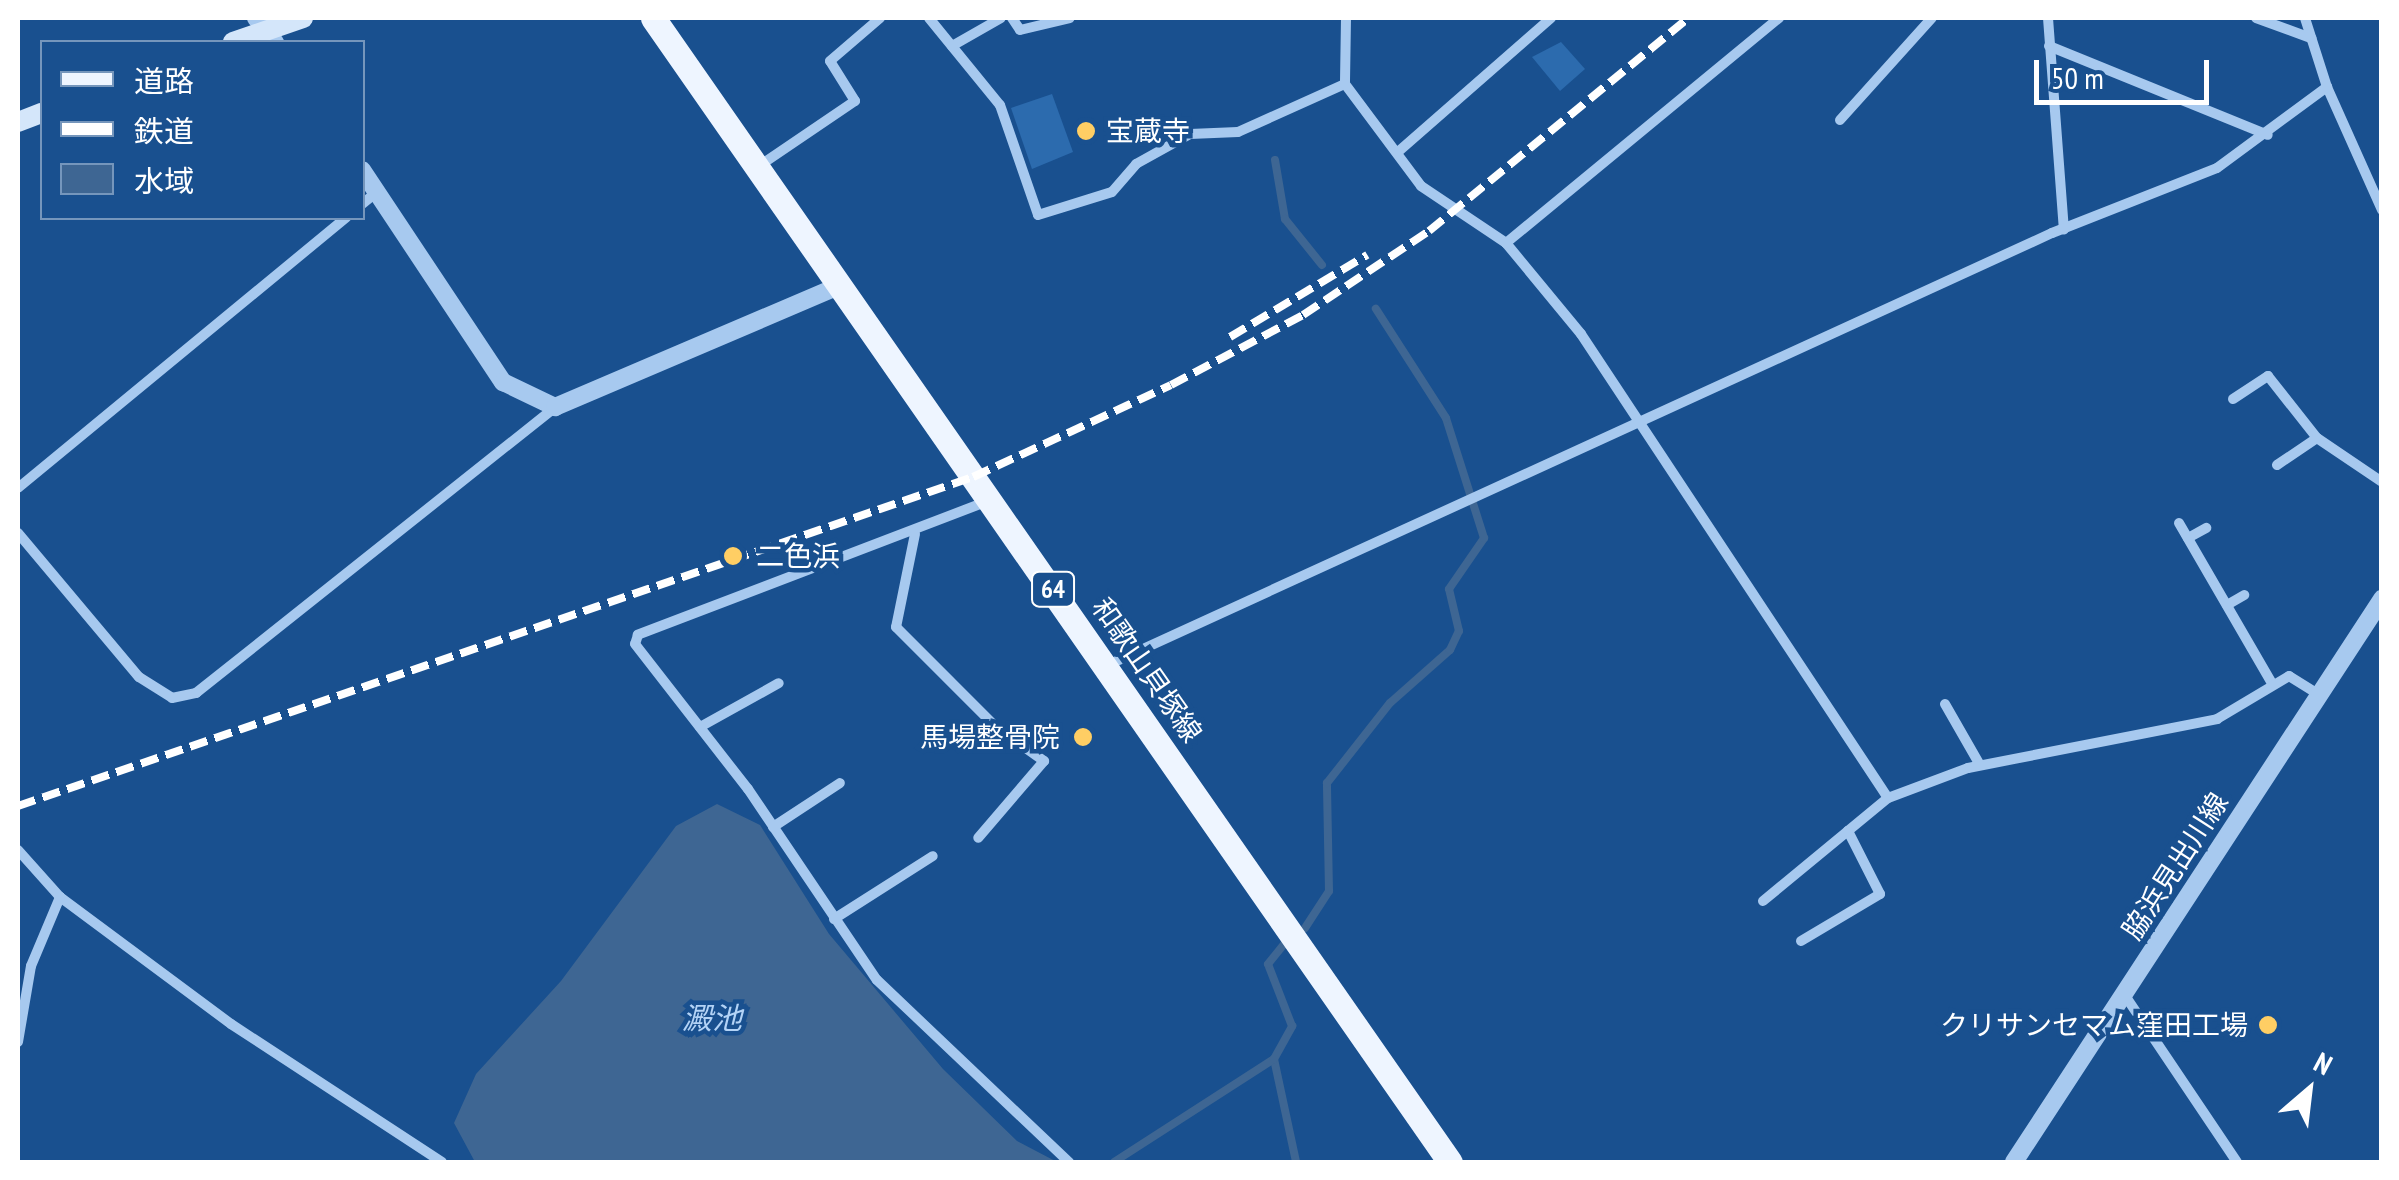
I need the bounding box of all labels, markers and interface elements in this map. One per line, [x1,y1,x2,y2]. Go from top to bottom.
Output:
legend [40,40,365,220]
scale bar [2039,40,2214,102]
text: 50 m [2051,58,2104,97]
text: 道路 [134,61,194,100]
text: 鉄道 [134,111,194,150]
place label: 宝蔵寺 [1106,114,1190,148]
marker: 宝蔵寺 [1075,120,1097,142]
text: 水域 [134,161,194,200]
place label: 二色浜 [756,539,840,573]
marker: 二色浜 [720,543,746,569]
road number: 64 [1030,569,1076,609]
street label: 和歌山貝塚線 [1085,592,1209,748]
place label: 馬場整骨院 [920,720,1060,754]
marker: 馬場整骨院 [1070,724,1096,750]
street label: 脇浜見出川線 [2115,786,2235,946]
water label: 澱池 [682,1000,742,1036]
place label: クリサンセマム窪田工場 [1940,1008,2248,1042]
marker: クリサンセマム窪田工場 [2257,1014,2279,1036]
north arrow [2259,1040,2359,1140]
text: N [2308,1043,2339,1083]

